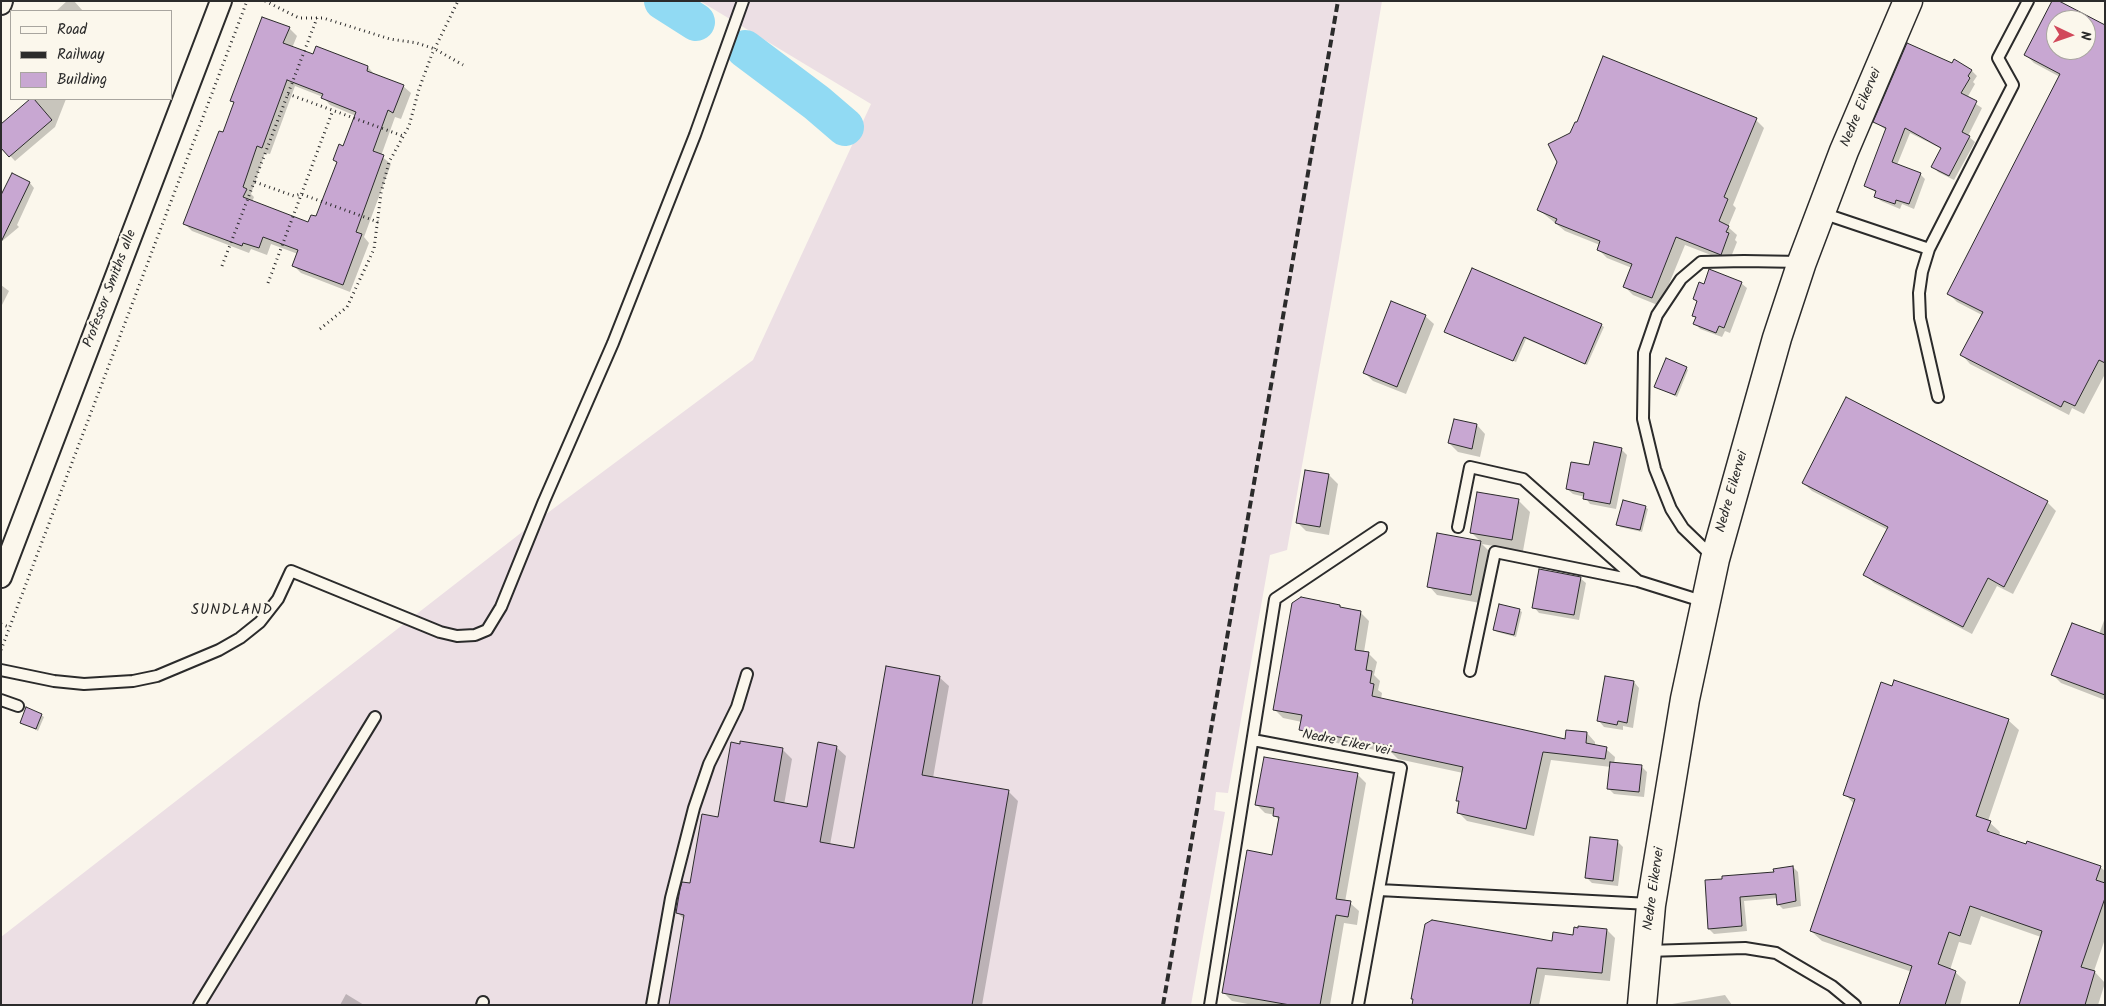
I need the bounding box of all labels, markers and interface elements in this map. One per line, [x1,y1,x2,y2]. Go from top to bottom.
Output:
legend [10,10,172,100]
north arrow [2046,10,2096,60]
text: Road [57,18,87,42]
text: N [2074,31,2096,41]
text: Railway [57,43,104,67]
street label: Nedre Eikervei [1838,66,1886,150]
text: Building [57,68,107,92]
street label: Professor Smiths alle [81,228,141,350]
street label: Nedre Eikervei [1713,449,1753,535]
district label: SUNDLAND [190,602,274,620]
street label: Nedre Eiker vei [1300,727,1392,761]
street label: Nedre Eikervei [1641,846,1669,932]

